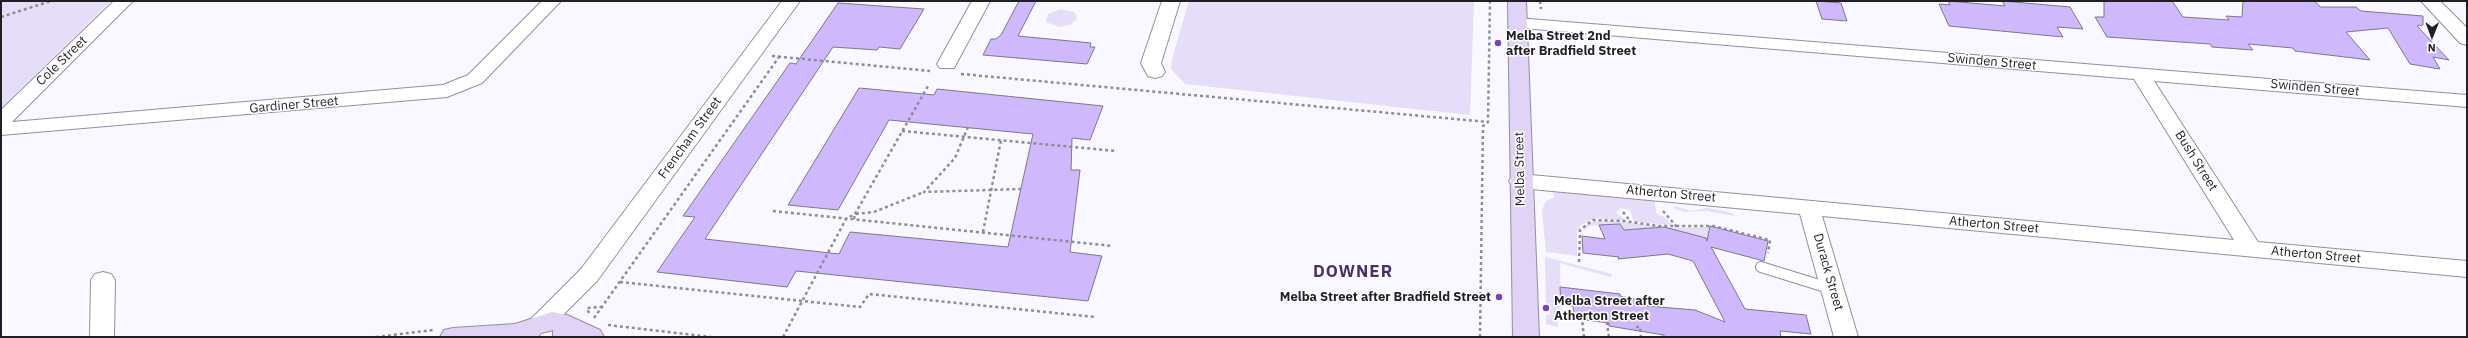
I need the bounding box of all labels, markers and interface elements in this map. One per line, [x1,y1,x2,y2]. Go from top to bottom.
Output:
north arrow [2412,16,2452,56]
place label: Melba Street 2nd after Bradfield Street [1506,28,1636,59]
street label: Cole Street [33,33,91,89]
marker: Melba Street 2nd after Bradfield Street [1493,38,1503,48]
text: N [2428,41,2436,55]
street label: Swinden Street [1947,50,2037,74]
street label: Swinden Street [2270,76,2360,100]
street label: Gardiner Street [249,93,339,117]
street label: Frencham Street [655,94,725,182]
street label: Bush Street [2171,128,2221,194]
street label: Melba Street [1512,132,1528,206]
street label: Atherton Street [1625,182,1717,206]
street label: Atherton Street [1948,213,2040,237]
street label: Durack Street [1809,231,1847,313]
street label: Atherton Street [2270,243,2362,267]
district label: DOWNER [1313,262,1393,282]
place label: Melba Street after Bradfield Street [1280,289,1491,305]
marker: Melba Street after Bradfield Street [1494,292,1504,302]
place label: Melba Street after Atherton Street [1554,293,1665,324]
marker: Melba Street after Atherton Street [1541,303,1551,313]

